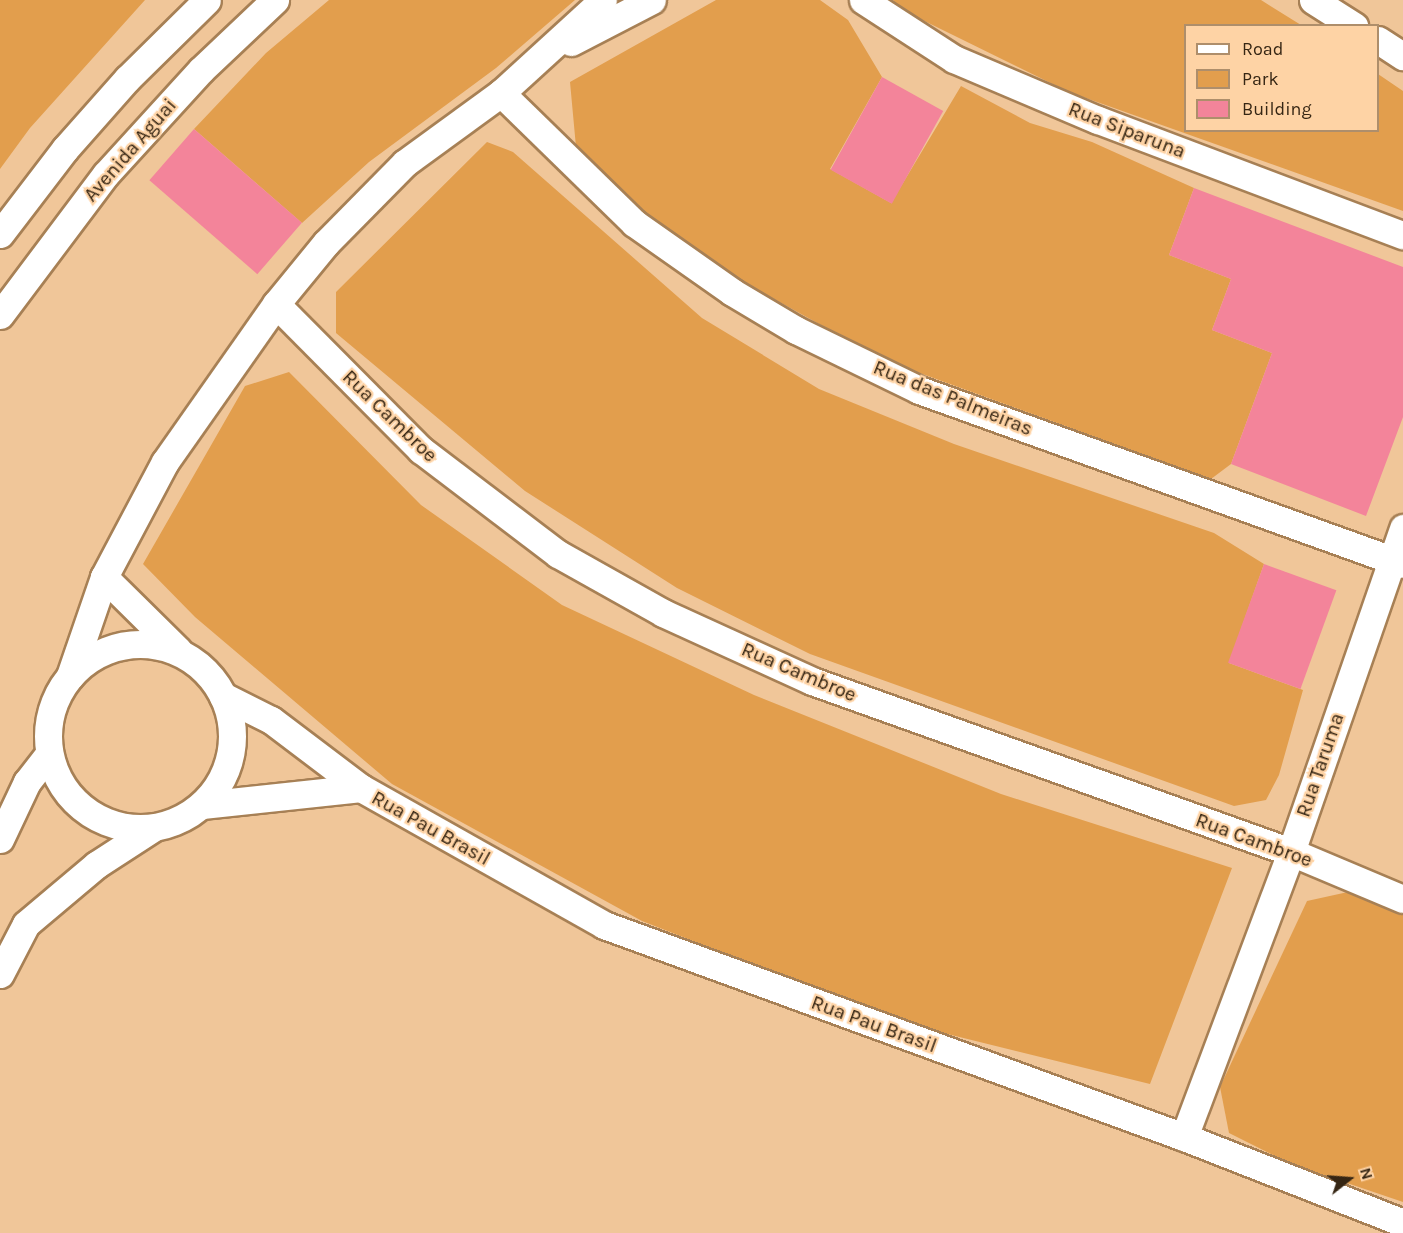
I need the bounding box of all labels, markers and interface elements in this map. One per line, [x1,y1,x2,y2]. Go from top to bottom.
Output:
legend [1184,24,1379,132]
text: Road [1242,38,1283,60]
text: Park [1242,68,1279,90]
street label: Avenida Aguai [79,93,181,207]
street label: Rua Siparuna [1065,97,1189,163]
text: Building [1242,98,1312,120]
street label: Rua das Palmeiras [870,355,1036,441]
street label: Rua Cambroe [338,365,442,467]
street label: Rua Cambroe [738,637,860,707]
street label: Rua Taruma [1291,710,1349,820]
street label: Rua Pau Brasil [368,786,494,870]
street label: Rua Cambroe [1192,808,1316,872]
street label: Rua Pau Brasil [808,990,940,1058]
north arrow [1319,1149,1379,1209]
text: N [1356,1165,1377,1182]

